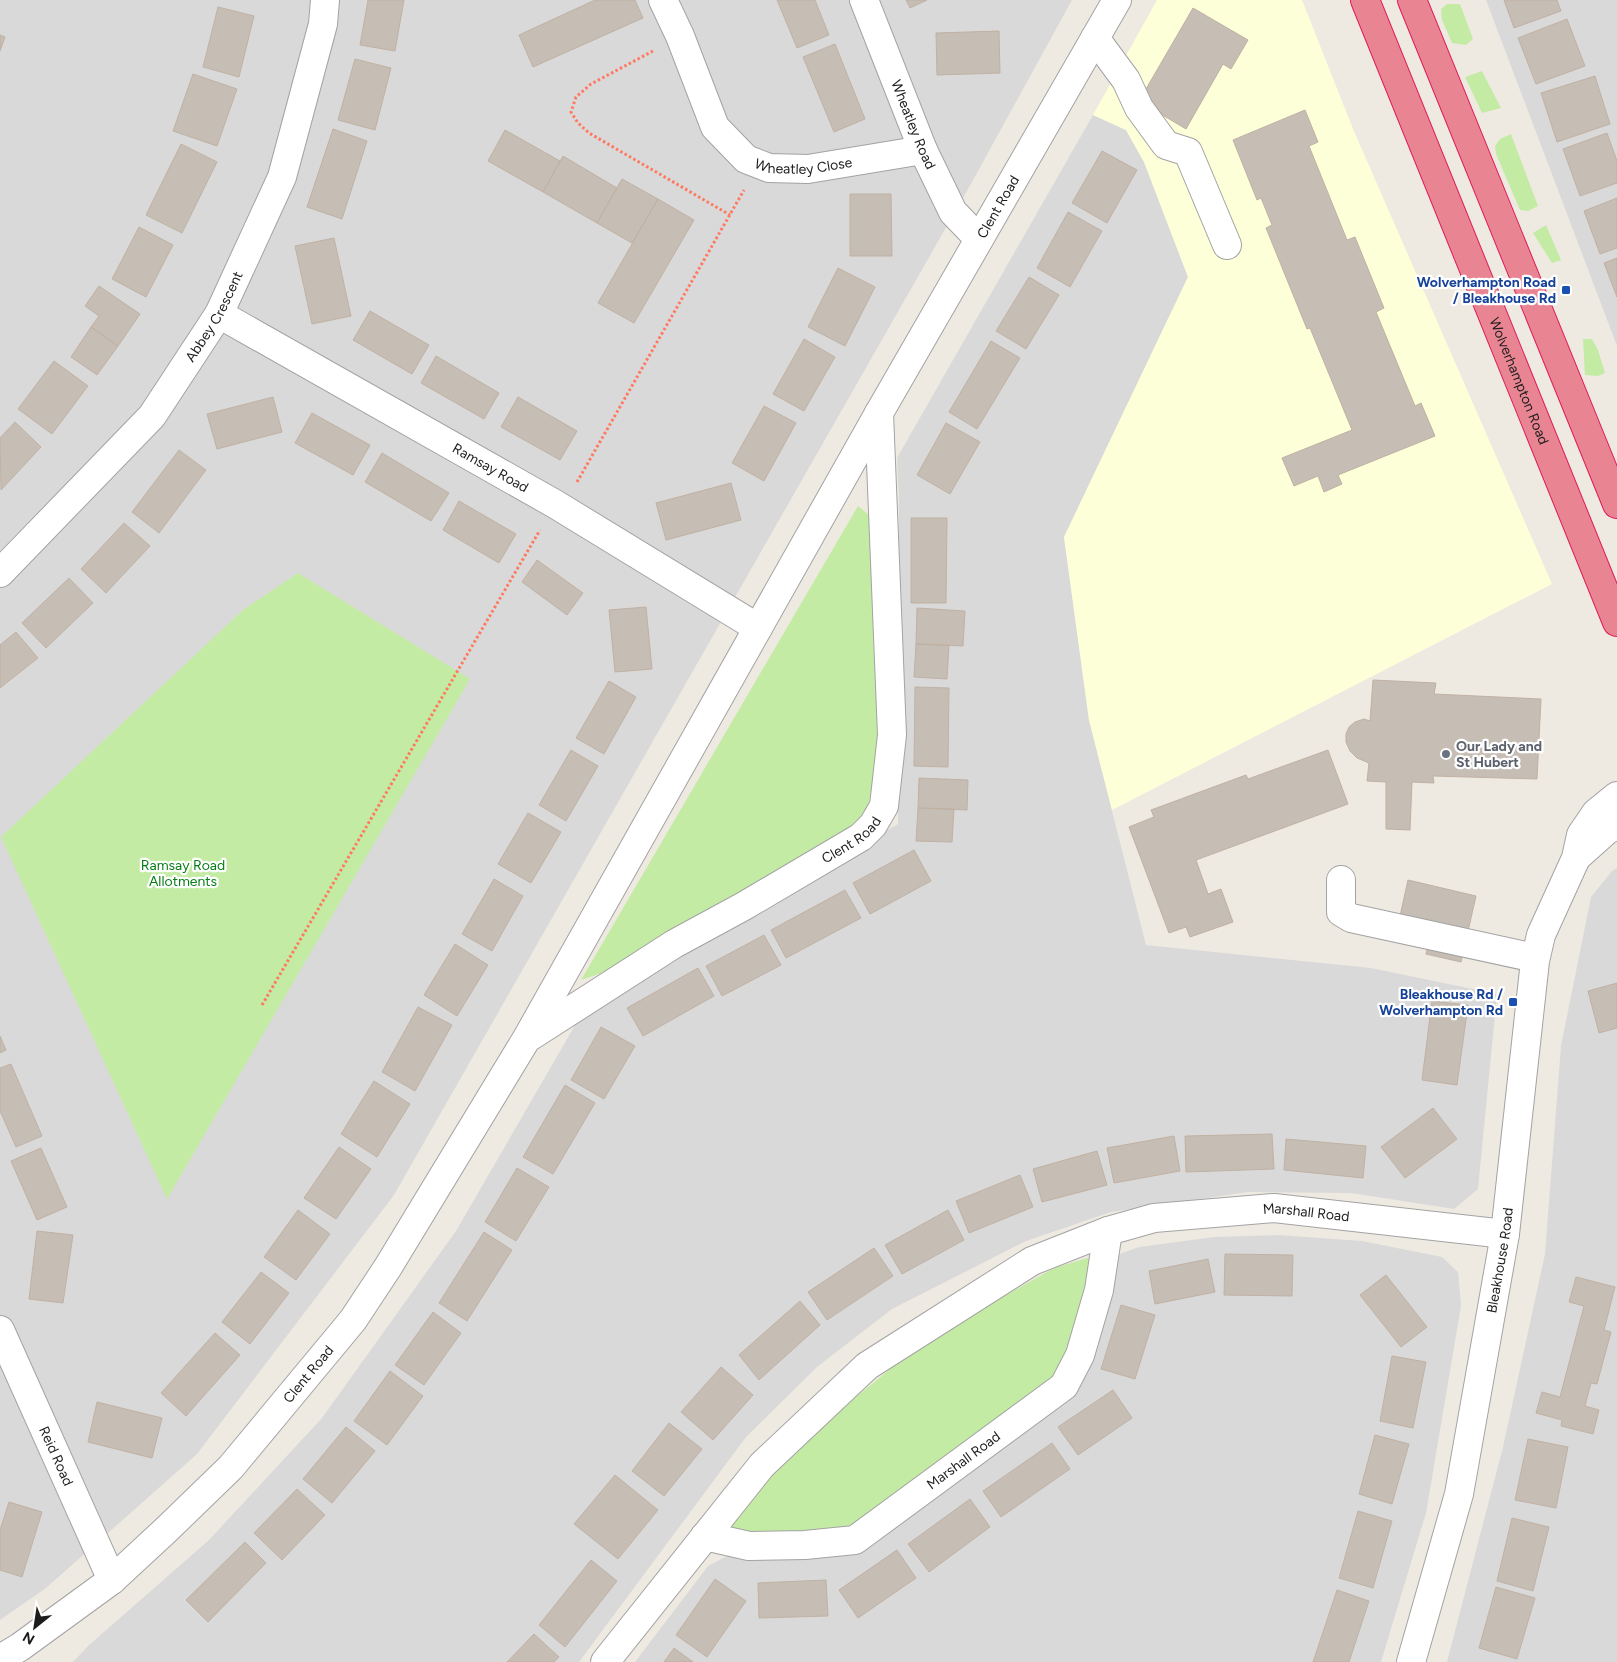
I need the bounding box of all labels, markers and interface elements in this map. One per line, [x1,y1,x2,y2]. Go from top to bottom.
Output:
street label: Wheatley Road [888,77,940,172]
street label: Wheatley Close [752,153,854,178]
street label: Clent Road [973,172,1023,241]
street label: Abbey Crescent [181,268,246,365]
place label: Wolverhampton Road / Bleakhouse Rd [1417,274,1556,307]
marker: Wolverhampton Road / Bleakhouse Rd [1560,284,1572,296]
street label: Wolverhampton Road [1486,315,1553,447]
street label: Ramsay Road [450,439,532,496]
place label: Our Lady and St Hubert [1456,738,1542,771]
marker: Our Lady and St Hubert [1440,748,1452,760]
street label: Clent Road [818,814,885,867]
park label: Ramsay Road Allotments [141,857,225,890]
place label: Bleakhouse Rd / Wolverhampton Rd [1379,986,1503,1019]
marker: Bleakhouse Rd / Wolverhampton Rd [1507,996,1519,1008]
street label: Marshall Road [1262,1199,1350,1225]
street label: Bleakhouse Road [1483,1207,1516,1314]
street label: Clent Road [279,1342,337,1406]
street label: Reid Road [36,1423,77,1488]
street label: Marshall Road [923,1427,1003,1493]
north arrow [10,1602,60,1652]
text: N [20,1628,38,1648]

